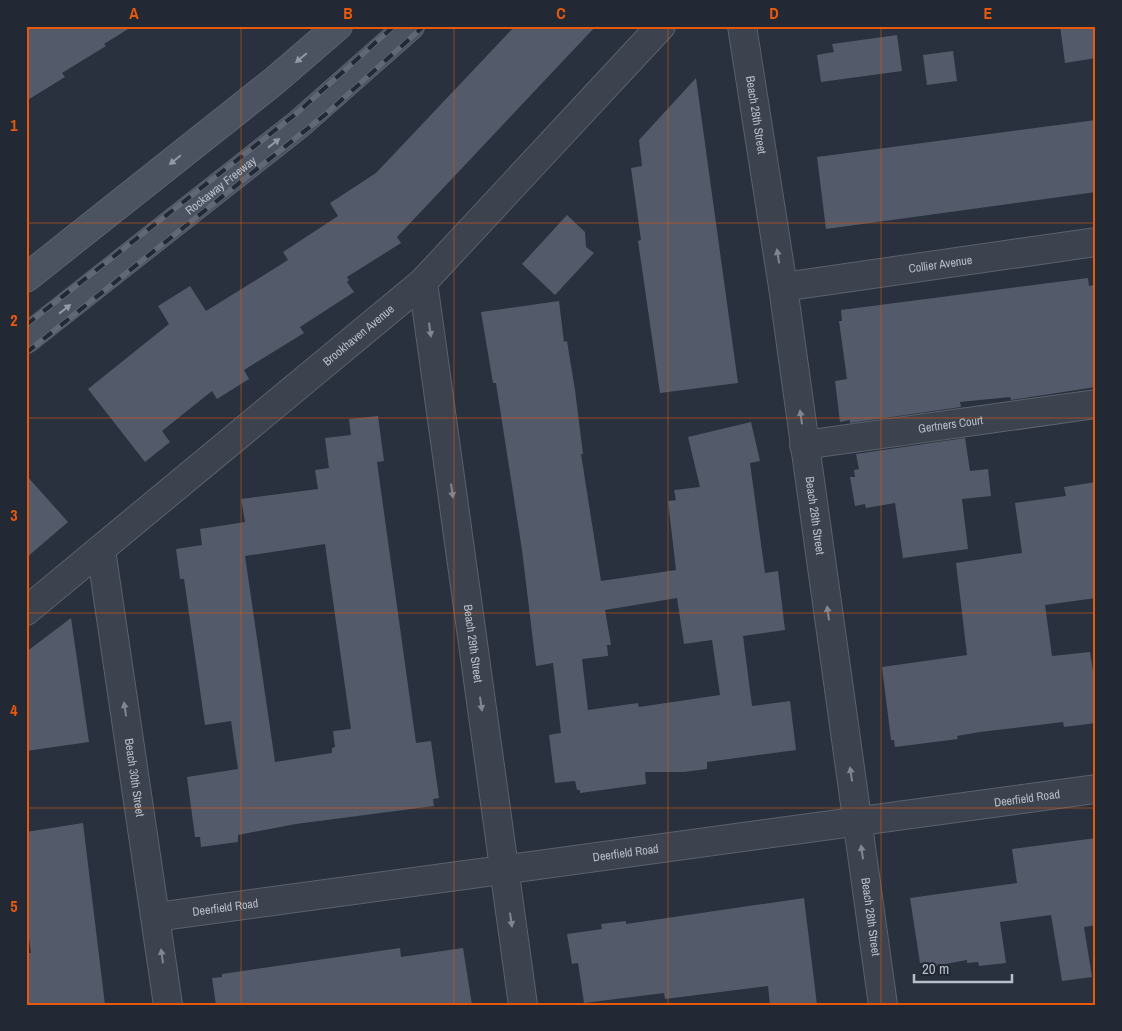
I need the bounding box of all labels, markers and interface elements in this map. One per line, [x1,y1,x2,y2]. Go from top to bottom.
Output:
text: A [129,2,139,24]
text: B [343,2,353,24]
text: C [556,2,566,24]
text: D [769,2,779,24]
text: E [984,2,993,24]
one-way arrow [295,52,307,63]
street label: Beach 28th Street [742,75,770,155]
text: 1 [10,114,18,136]
one-way arrow [268,138,281,149]
street label: Rockaway Freeway [182,153,260,218]
one-way arrow [168,155,181,165]
one-way arrow [774,248,782,264]
street label: Collier Avenue [908,252,973,277]
street label: Brookhaven Avenue [320,301,398,370]
one-way arrow [58,304,71,315]
text: 2 [10,309,18,331]
one-way arrow [426,323,434,339]
one-way arrow [797,409,805,425]
street label: Gertners Court [917,412,984,437]
street label: Beach 28th Street [801,475,828,556]
one-way arrow [448,484,456,500]
text: 3 [10,504,18,526]
street label: Beach 29th Street [460,603,486,684]
one-way arrow [824,605,832,621]
one-way arrow [477,697,485,713]
text: 4 [10,699,18,721]
one-way arrow [120,701,128,717]
street label: Beach 30th Street [121,737,148,818]
one-way arrow [847,765,855,781]
street label: Deerfield Road [993,786,1061,811]
street label: Deerfield Road [592,841,660,865]
one-way arrow [857,844,865,860]
street label: Beach 28th Street [857,877,884,957]
text: 5 [10,895,18,917]
street label: Deerfield Road [191,895,259,920]
one-way arrow [507,912,515,928]
one-way arrow [158,948,166,964]
scale bar [914,951,1012,983]
text: 20 m [922,958,949,979]

